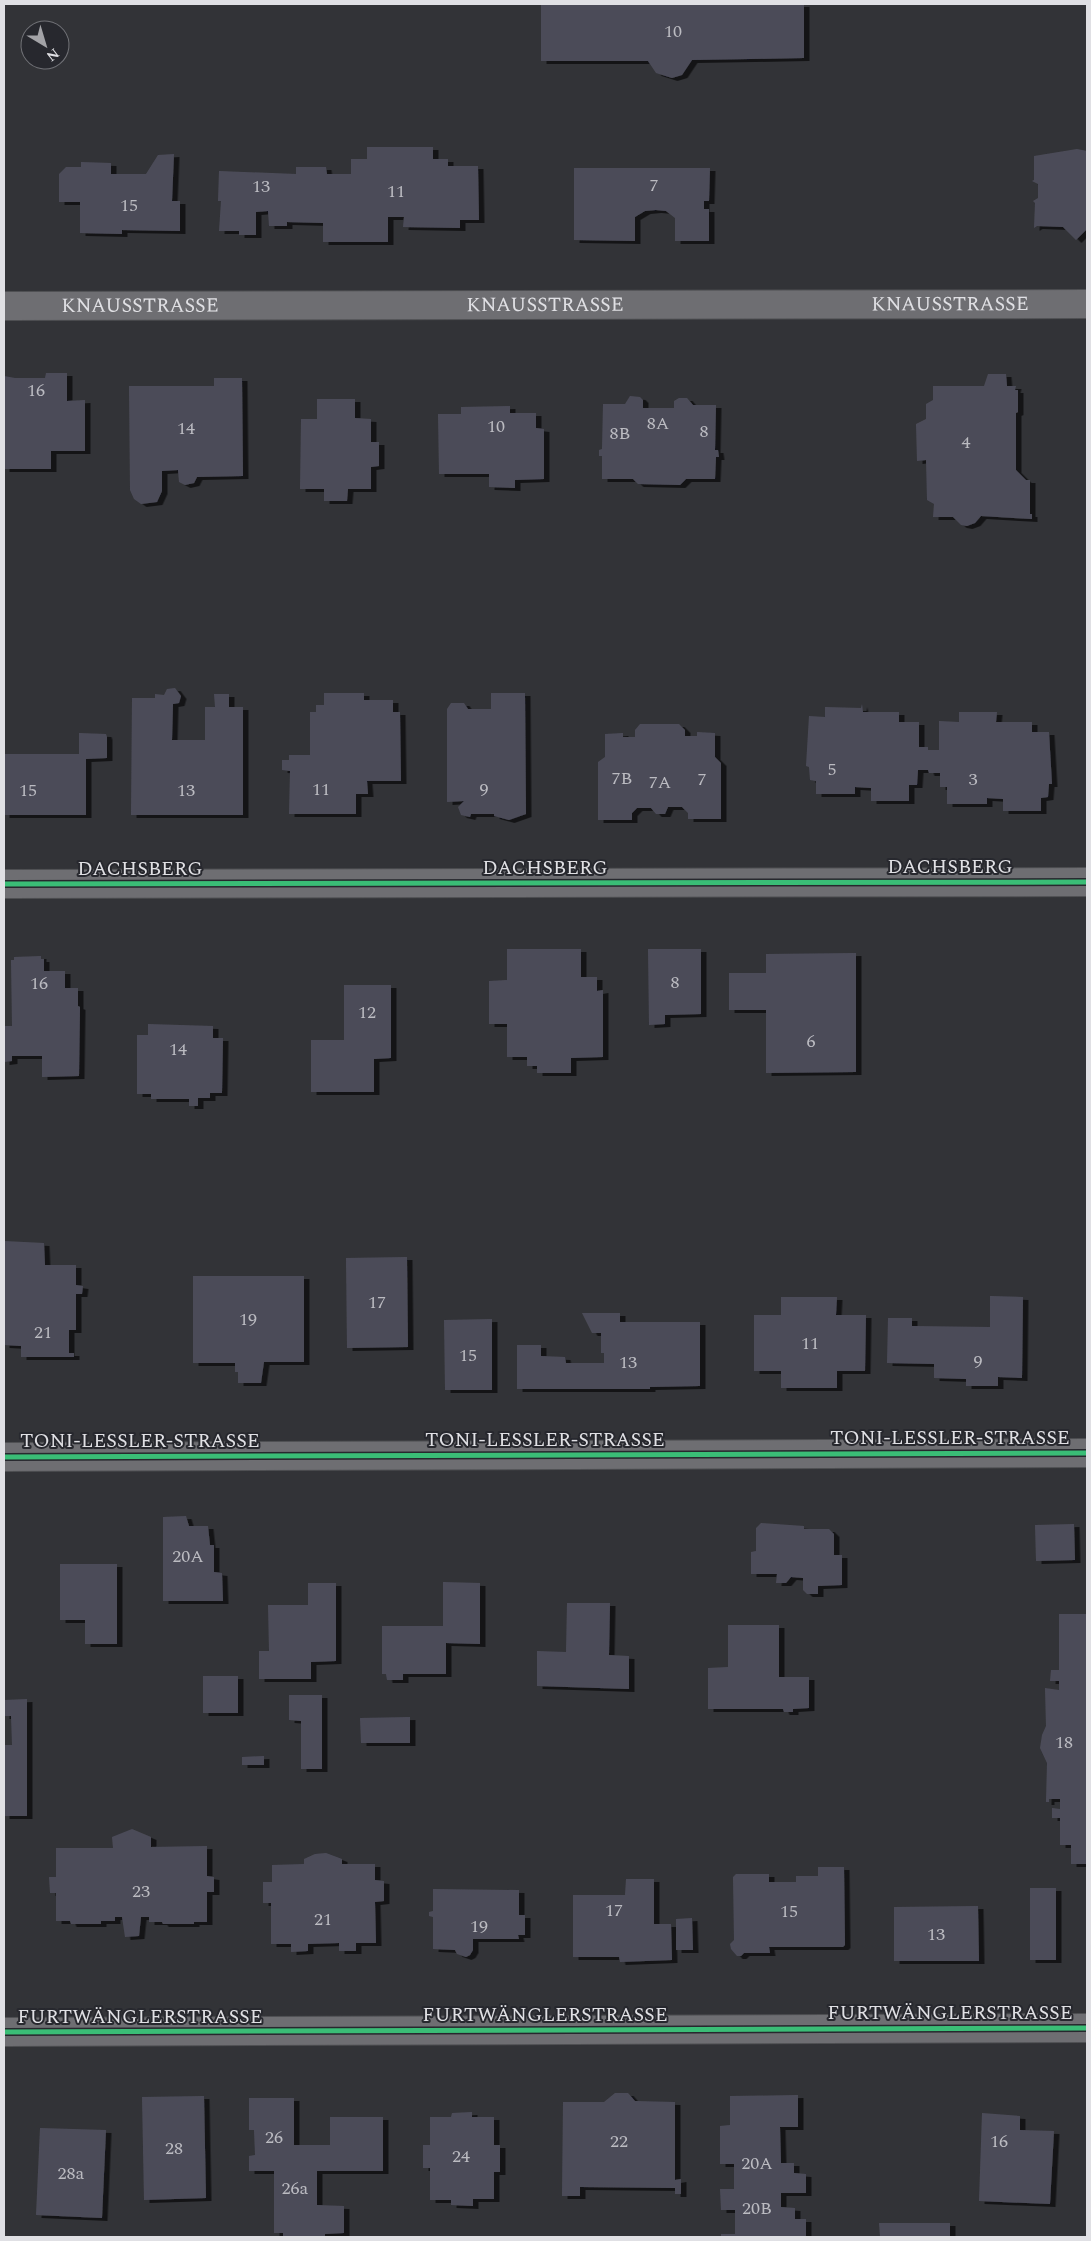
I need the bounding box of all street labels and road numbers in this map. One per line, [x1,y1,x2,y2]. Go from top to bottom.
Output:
street label: KNAUSSTRASSE [871,289,1029,319]
street label: KNAUSSTRASSE [466,290,624,320]
street label: KNAUSSTRASSE [61,291,219,321]
street label: DACHSBERG [887,852,1013,882]
street label: DACHSBERG [482,853,608,883]
street label: DACHSBERG [77,854,203,884]
street label: TONI-LESSLER-STRASSE [830,1423,1070,1453]
street label: TONI-LESSLER-STRASSE [425,1425,665,1455]
street label: TONI-LESSLER-STRASSE [20,1426,260,1456]
street label: FURTWÄNGLERSTRASSE [827,1998,1073,2028]
street label: FURTWÄNGLERSTRASSE [422,2000,668,2030]
street label: FURTWÄNGLERSTRASSE [17,2002,263,2032]

